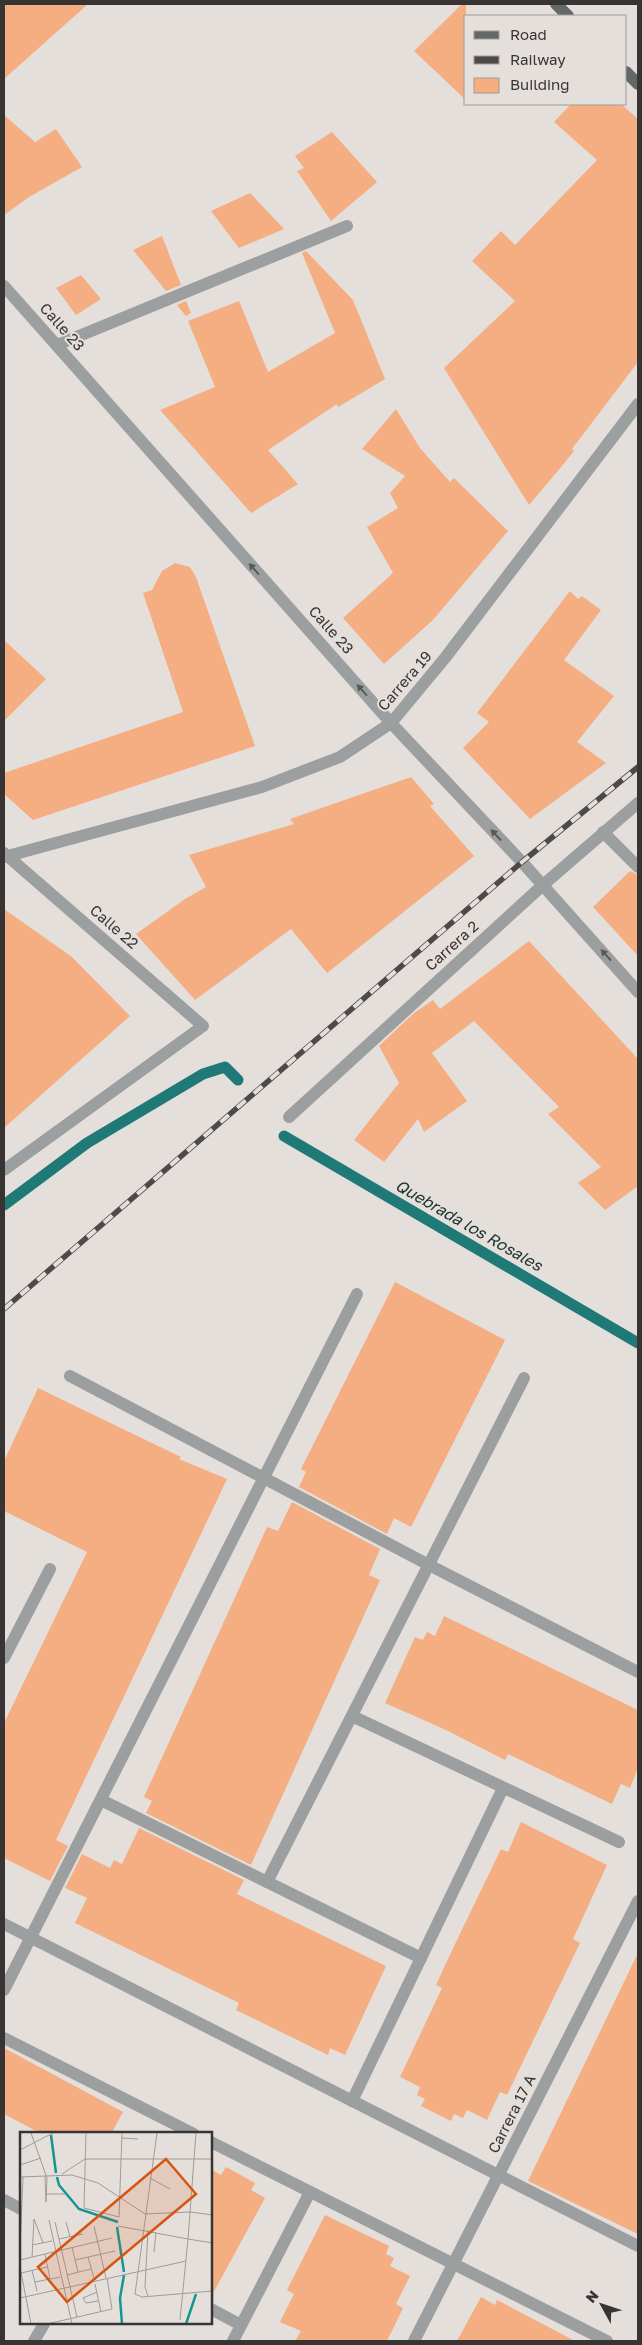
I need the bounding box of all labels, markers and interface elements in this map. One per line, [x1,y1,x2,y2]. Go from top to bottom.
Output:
legend [464,15,627,105]
text: Road [510,25,547,43]
text: Railway [510,50,566,68]
text: Building [510,75,570,93]
street label: Calle 23 [37,299,89,354]
one-way arrow [249,562,260,575]
street label: Calle 23 [306,602,358,657]
street label: Carrera 19 [373,647,435,714]
one-way arrow [356,685,368,697]
one-way arrow [490,829,502,841]
street label: Calle 22 [87,900,142,952]
street label: Carrera 2 [421,917,482,974]
one-way arrow [600,949,611,962]
water label: Quebrada los Rosales [392,1175,547,1276]
street label: Carrera 17 A [484,2071,539,2156]
inset map [20,2132,212,2325]
north arrow [577,2280,627,2330]
text: N [582,2287,602,2306]

